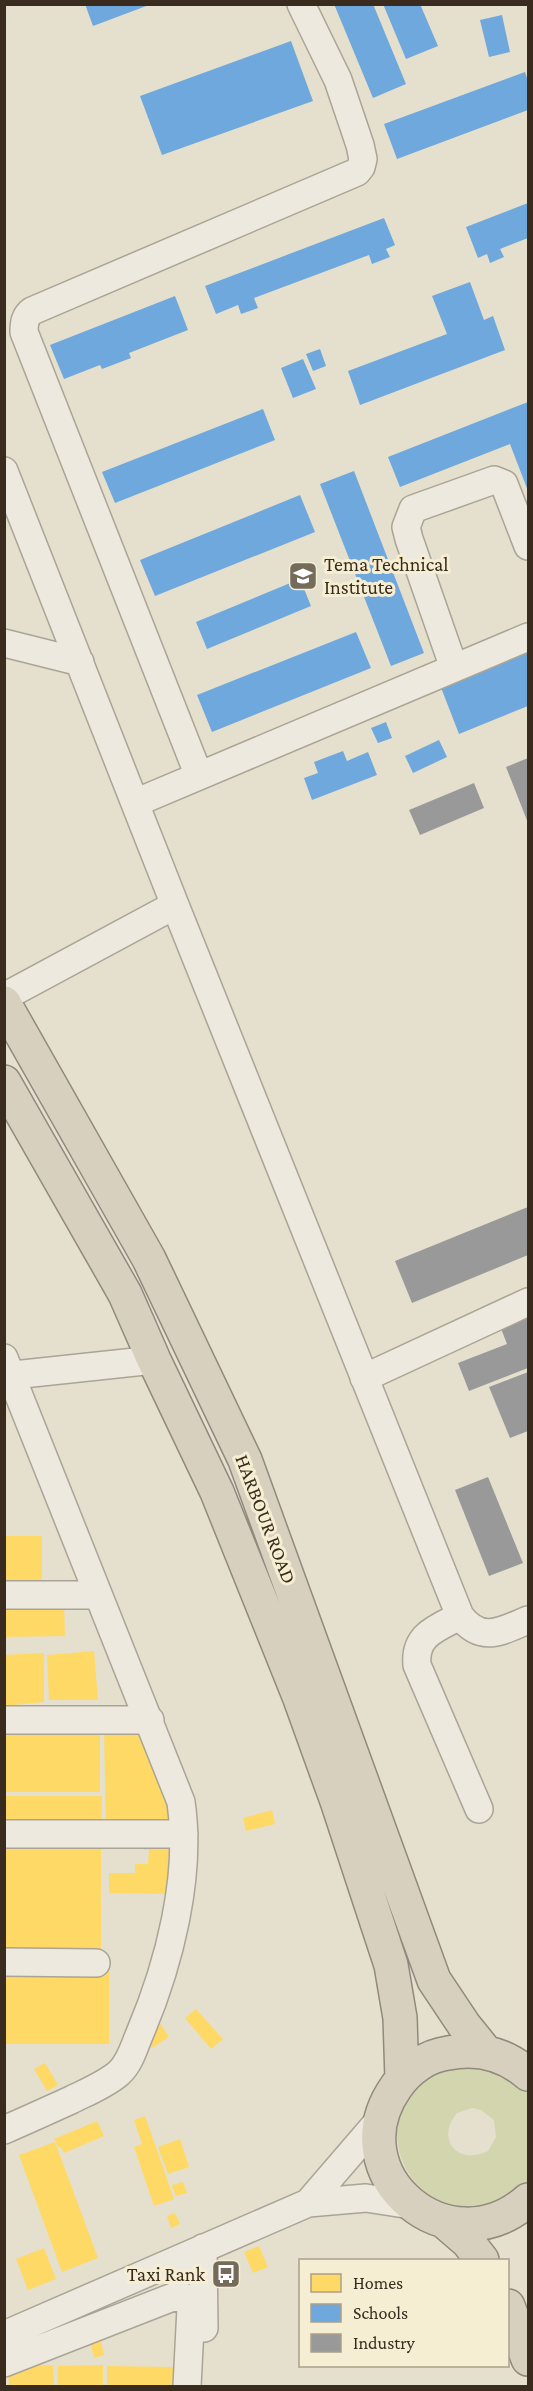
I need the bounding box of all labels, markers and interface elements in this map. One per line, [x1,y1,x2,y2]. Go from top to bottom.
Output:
place label: Tema Technical Institute [324,553,449,598]
school or university icon: Tema Technical Institute [287,560,319,592]
street label: HARBOUR ROAD [231,1451,301,1587]
bus stop icon: Taxi Rank [210,2258,242,2290]
legend [299,2259,509,2367]
place label: Taxi Rank [127,2263,205,2285]
text: Homes [353,2273,403,2293]
text: Schools [353,2303,408,2323]
text: Industry [353,2333,416,2353]

